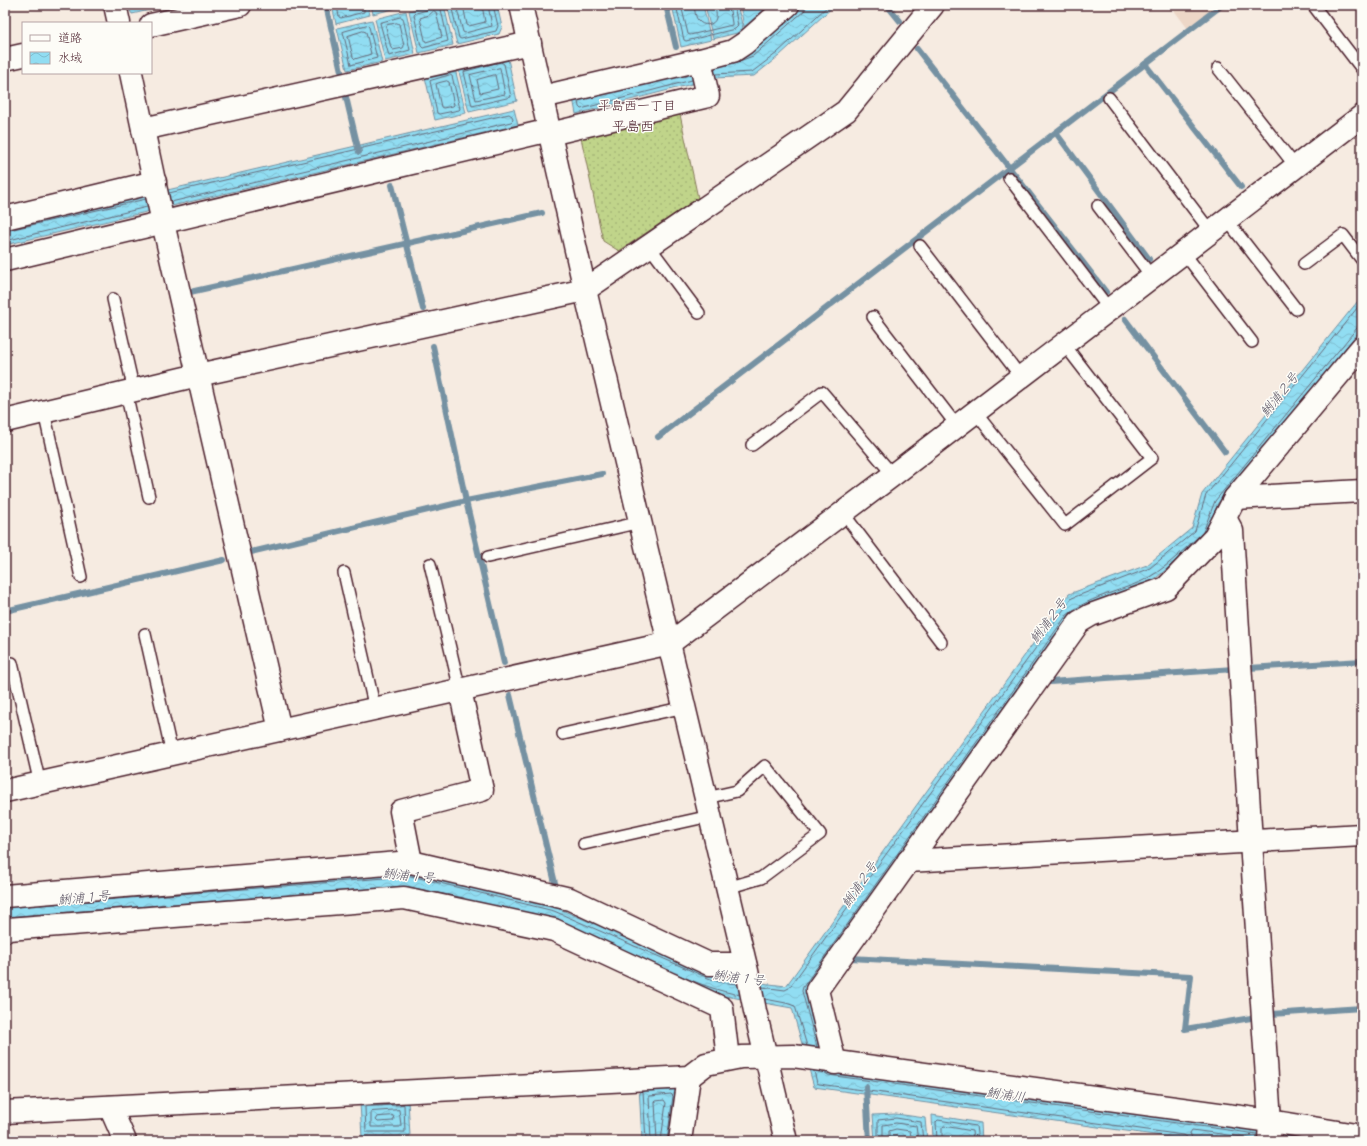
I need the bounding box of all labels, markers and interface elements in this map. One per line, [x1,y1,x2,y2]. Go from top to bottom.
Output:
legend [22,22,152,74]
text: 道路 [58,29,82,46]
text: 水域 [58,49,82,66]
district label: 平島西一丁目 [598,96,676,114]
district label: 平島西 [612,116,654,135]
water label: 鯏浦２号 [1256,367,1303,420]
water label: 鯏浦２号 [1025,593,1071,646]
water label: 鯏浦２号 [837,857,882,910]
water label: 鯏浦１号 [382,863,437,887]
water label: 鯏浦１号 [57,886,112,908]
water label: 鯏浦１号 [712,965,767,989]
water label: 鯏浦川 [985,1082,1027,1106]

